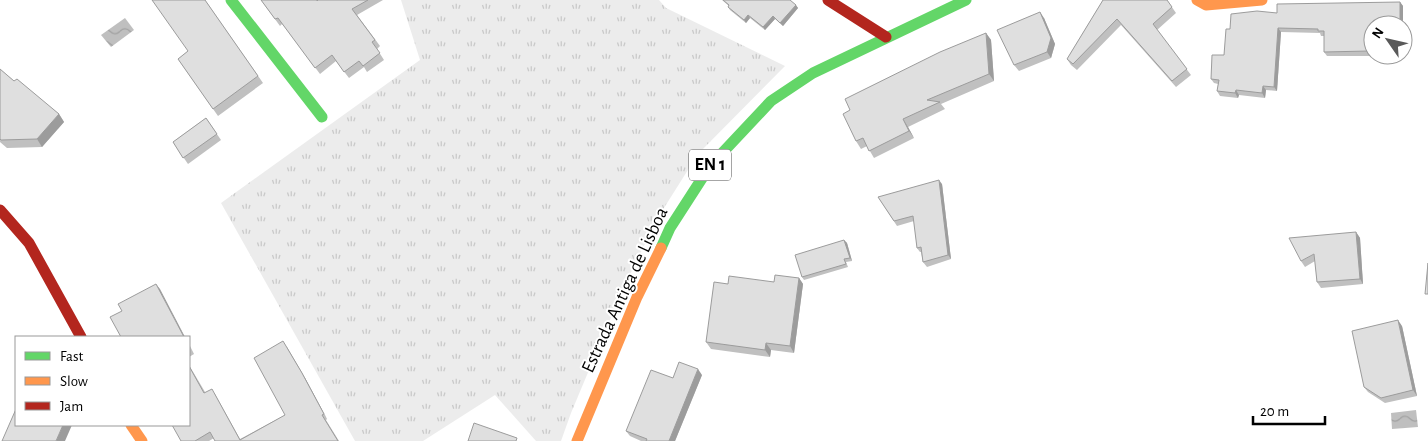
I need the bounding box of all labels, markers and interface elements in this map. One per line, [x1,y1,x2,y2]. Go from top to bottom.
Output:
north arrow [1363,15,1413,65]
text: N [1370,25,1387,41]
road number: EN 1 [689,150,731,180]
street label: Estrada Antiga de Lisboa [578,204,672,376]
legend [15,336,190,426]
text: Fast [60,349,84,364]
text: Slow [60,374,88,389]
scale bar [1253,394,1326,426]
text: Jam [60,399,83,414]
text: 20 m [1260,404,1289,419]

